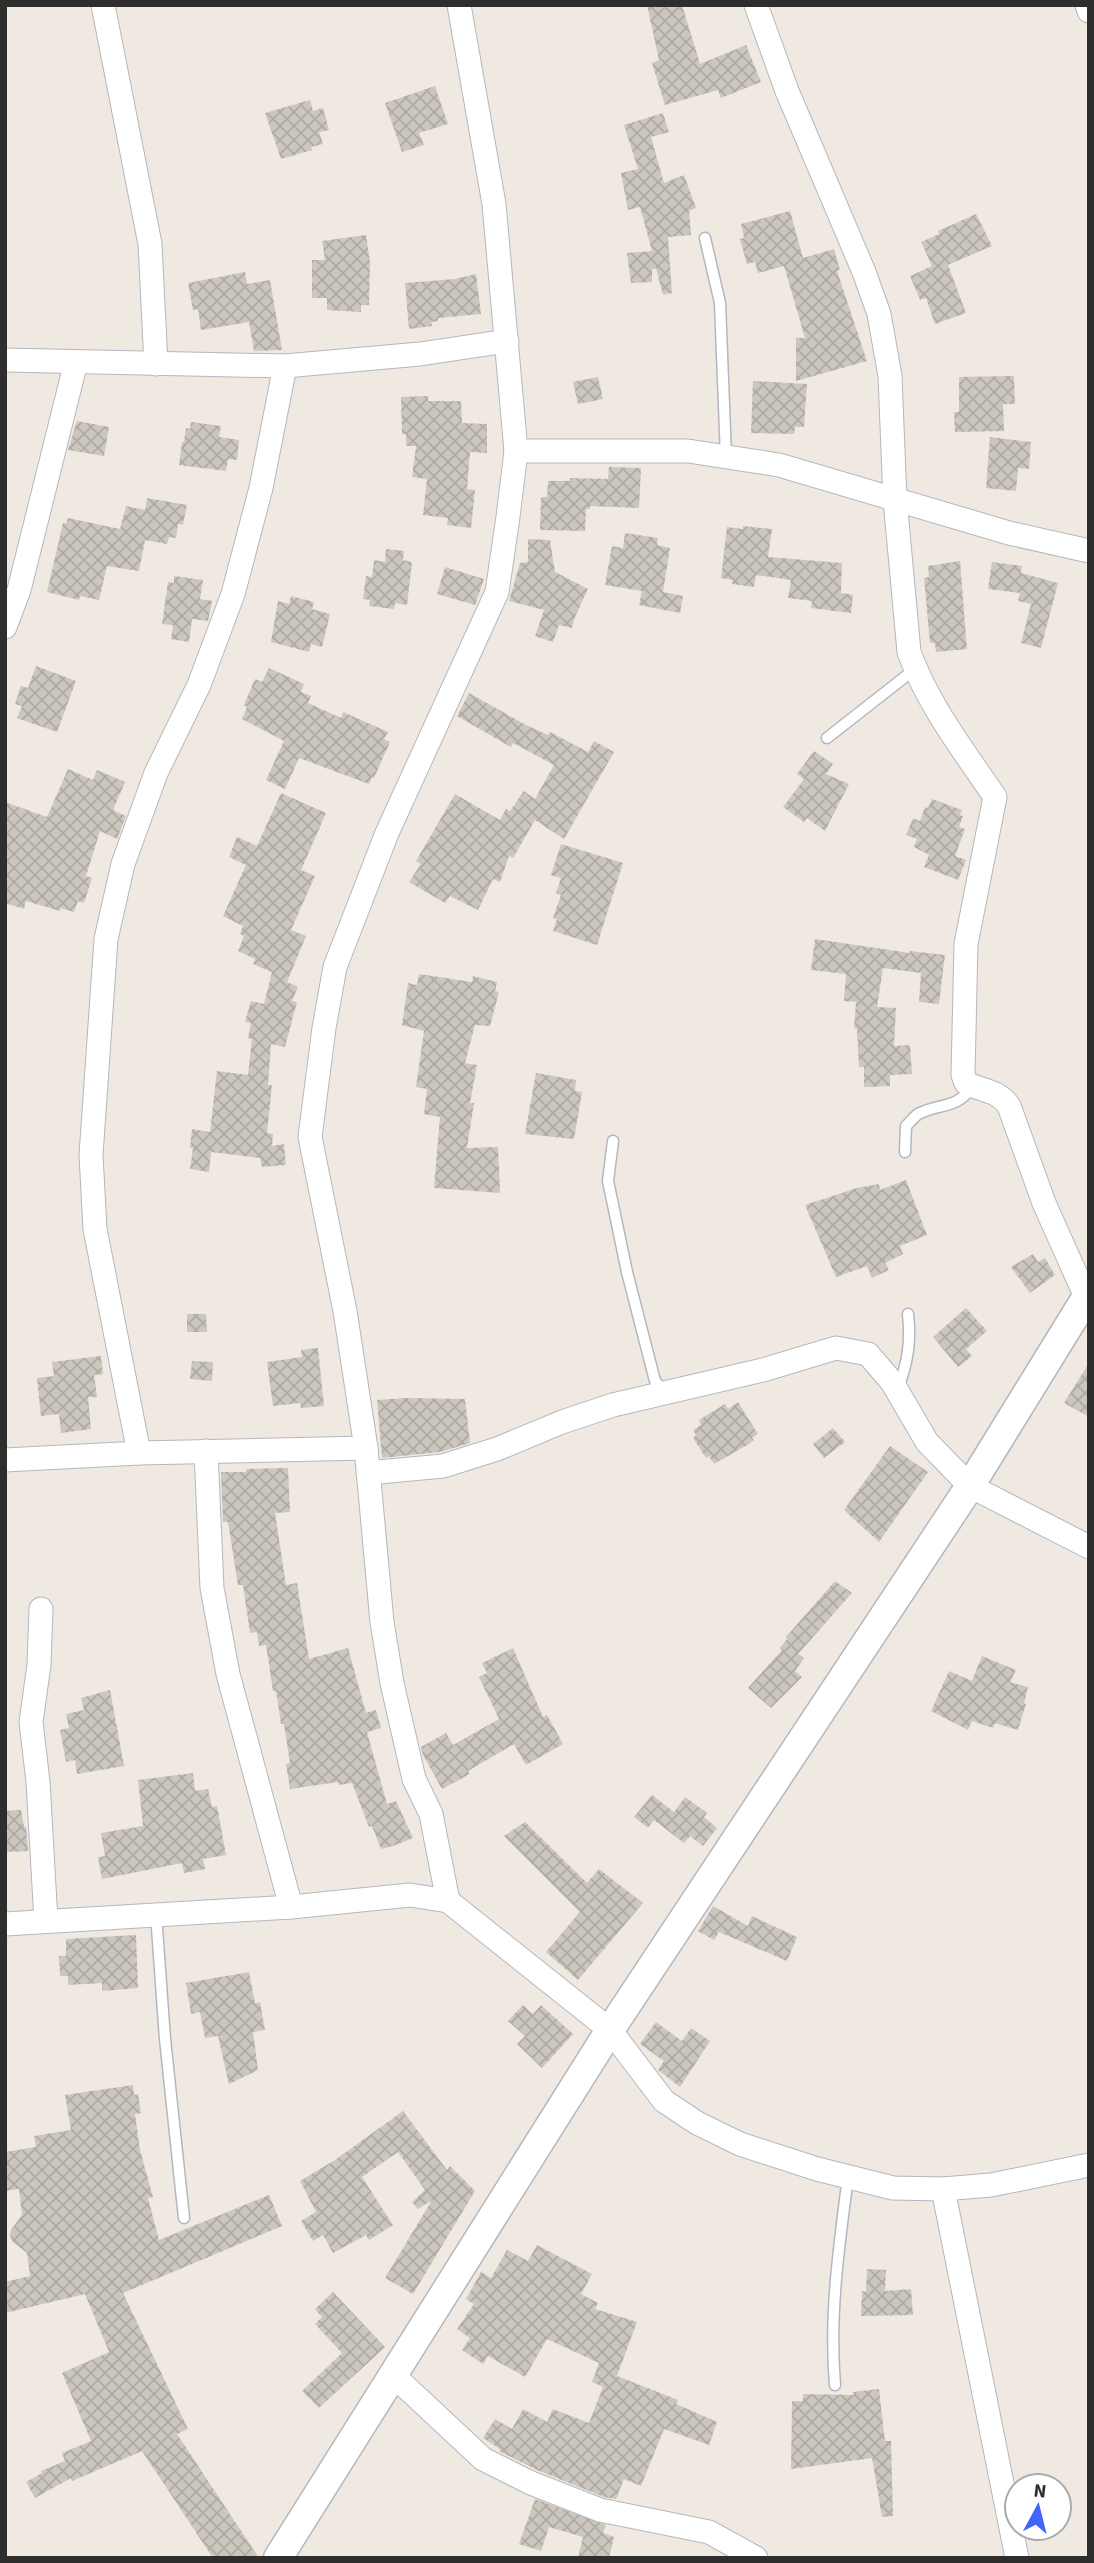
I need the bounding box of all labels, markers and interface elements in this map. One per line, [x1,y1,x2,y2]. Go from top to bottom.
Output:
north arrow [1003,2472,1073,2542]
text: N [1032,2477,1048,2506]

